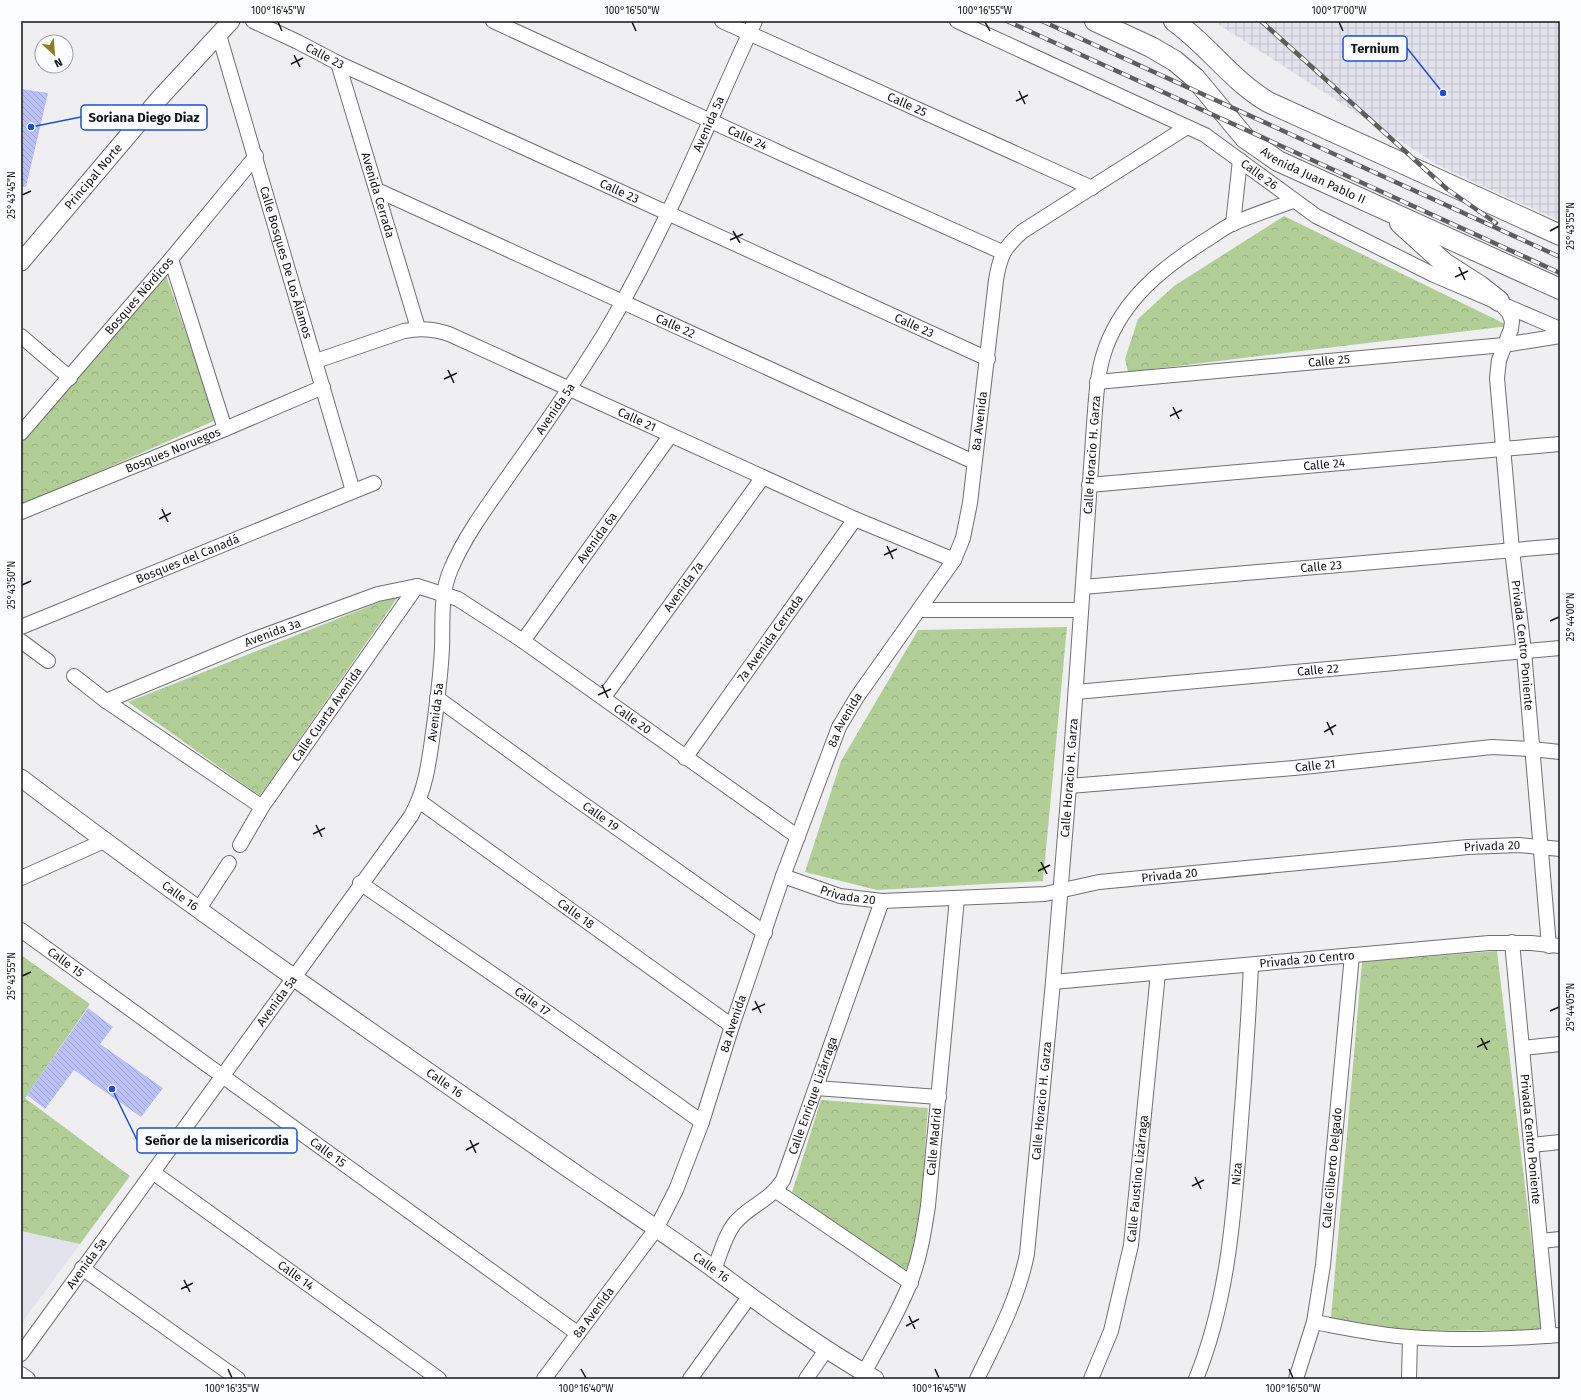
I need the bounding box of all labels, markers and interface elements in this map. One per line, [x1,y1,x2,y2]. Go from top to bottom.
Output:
text: 100°16'45"W [251,5,306,17]
text: 100°16'50"W [604,5,660,17]
text: 100°16'55"W [958,5,1013,17]
text: 100°17'00"W [1312,5,1367,17]
north arrow [34,34,74,74]
callout: Ternium [1343,36,1407,61]
street label: Calle 23 [303,40,346,72]
text: Ternium [1351,41,1399,56]
text: N [52,55,64,70]
street label: Calle 25 [885,90,929,119]
street label: Avenida 5a [690,94,727,154]
callout: Soriana Diego Diaz [81,105,207,130]
text: Soriana Diego Diaz [89,110,199,125]
street label: Calle 24 [726,123,770,153]
street label: Principal Norte [62,141,125,212]
street label: Avenida Juan Pablo II [1258,144,1368,207]
street label: Avenida Cerrada [358,151,397,240]
street label: Calle 26 [1238,156,1280,193]
text: 25°43'45"N [6,171,18,219]
street label: Calle 23 [598,176,641,206]
street label: Calle Bosques De Los Álamos [257,185,315,341]
text: 25°43'55"N [1565,202,1577,250]
street label: Bosques Nórdicos [102,254,177,337]
street label: Calle 23 [892,310,936,340]
street label: Calle 22 [654,311,697,341]
street label: Calle 25 [1308,352,1350,370]
street label: Avenida 5a [533,380,578,437]
street label: 8a Avenida [969,390,990,451]
street label: Calle Horacio H. Garza [1081,395,1103,515]
street label: Calle 21 [615,405,658,434]
street label: Bosques Noruegos [123,424,223,476]
street label: Calle 24 [1303,456,1346,473]
street label: Avenida 6a [574,510,620,566]
street label: Bosques del Canadá [134,532,241,586]
street label: Calle 23 [1300,558,1342,575]
street label: Avenida 7a [661,559,706,614]
text: 25°43'50"N [6,561,18,609]
street label: Privada Centro Poniente [1509,579,1536,711]
street label: 7a Avenida Cerrada [735,592,806,684]
text: 25°44'00"N [1565,592,1577,642]
street label: Avenida 3a [242,616,303,650]
street label: Calle 22 [1297,661,1339,679]
street label: Calle Cuarta Avenida [289,665,365,764]
street label: Avenida 5a [425,682,446,742]
street label: 8a Avenida [825,690,865,749]
street label: Calle 20 [611,701,654,737]
street label: Calle Horacio H. Garza [1058,718,1081,838]
street label: Calle 21 [1294,757,1336,775]
street label: Calle 19 [580,799,622,834]
street label: Privada 20 [1463,838,1521,854]
street label: Privada 20 [1141,866,1199,885]
street label: Calle 16 [159,878,201,914]
street label: Privada 20 [818,883,877,907]
street label: Calle 18 [555,896,597,932]
street label: Calle 15 [45,945,86,980]
street label: Privada 20 Centro [1259,948,1355,971]
text: 25°43'55"N [6,952,18,1000]
street label: Avenida 5a [254,973,300,1029]
text: 25°44'05"N [1565,983,1577,1031]
street label: Calle 17 [512,984,553,1019]
street label: 8a Avenida [717,993,749,1054]
street label: Calle Enrique Lizárraga [786,1035,840,1156]
street label: Calle Horacio H. Garza [1029,1041,1054,1161]
street label: Calle 16 [424,1065,466,1101]
street label: Privada Centro Poniente [1517,1073,1544,1205]
street label: Calle Madrid [924,1107,944,1176]
street label: Calle Gilberto Delgado [1319,1107,1345,1229]
street label: Calle Faustino Lizárraga [1124,1114,1151,1243]
callout: Señor de la misericordia [137,1128,297,1153]
text: Señor de la misericordia [145,1133,289,1148]
street label: Calle 15 [307,1135,349,1170]
street label: Niza [1229,1162,1245,1186]
street label: Avenida 5a [64,1235,110,1291]
street label: Calle 16 [690,1249,732,1285]
street label: Calle 14 [275,1258,317,1294]
street label: 8a Avenida [570,1284,617,1341]
text: 100°16'35"W [205,1383,260,1395]
text: 100°16'40"W [558,1383,614,1395]
text: 100°16'45"W [912,1383,967,1395]
text: 100°16'50"W [1265,1383,1321,1395]

